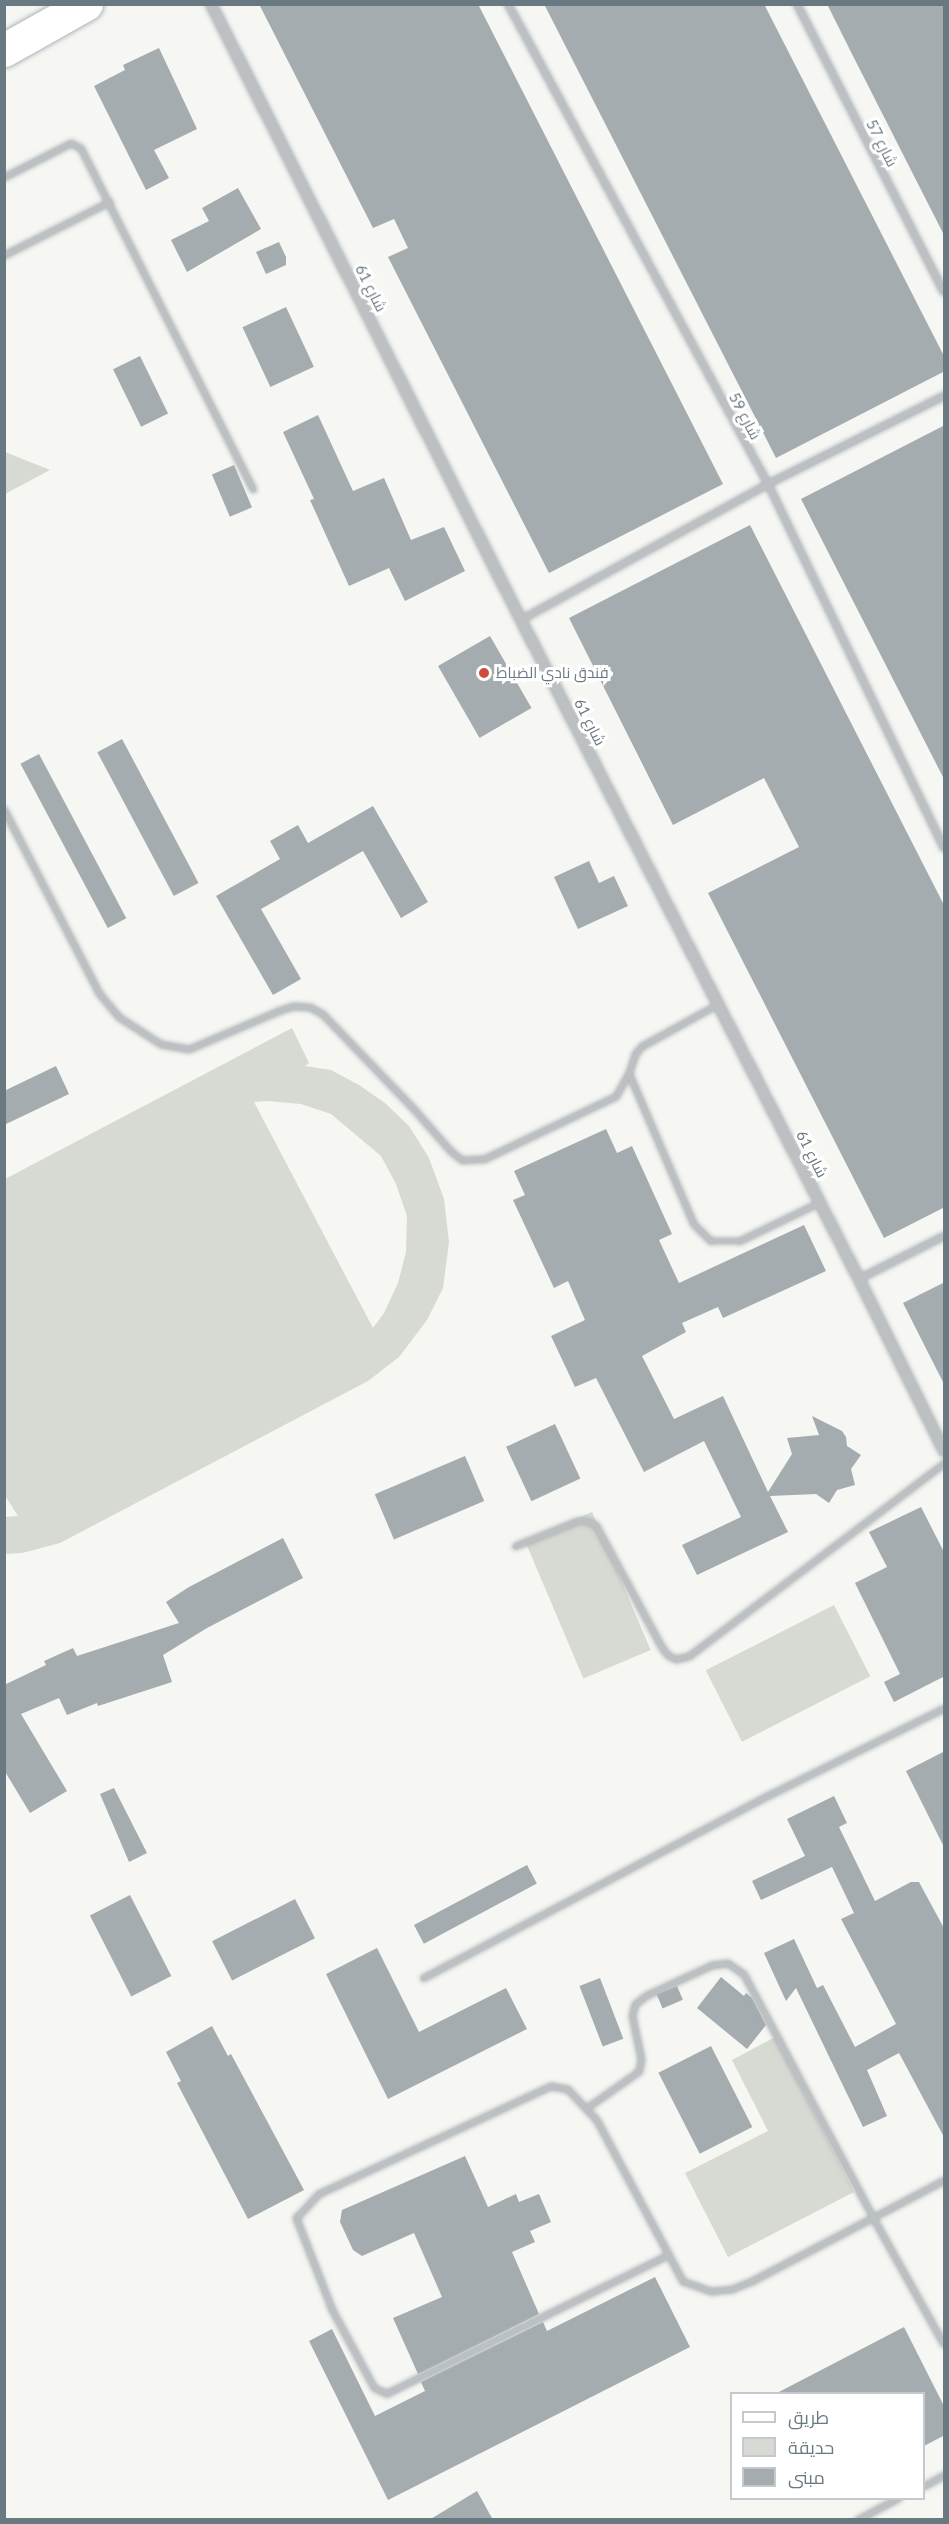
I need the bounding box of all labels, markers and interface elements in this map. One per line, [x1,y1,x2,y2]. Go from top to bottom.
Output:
street label: شارع 57 [863,117,901,169]
street label: شارع 61 [352,262,390,314]
street label: شارع 59 [725,390,765,442]
place label: فندق نادي الضباط [496,664,609,682]
marker: فندق نادي الضباط [477,666,491,680]
street label: شارع 61 [571,696,609,748]
street label: شارع 61 [793,1128,831,1180]
legend [730,2392,925,2500]
text: طريق [788,2406,829,2428]
text: حديقة [788,2436,834,2458]
text: مبنى [788,2466,825,2488]

